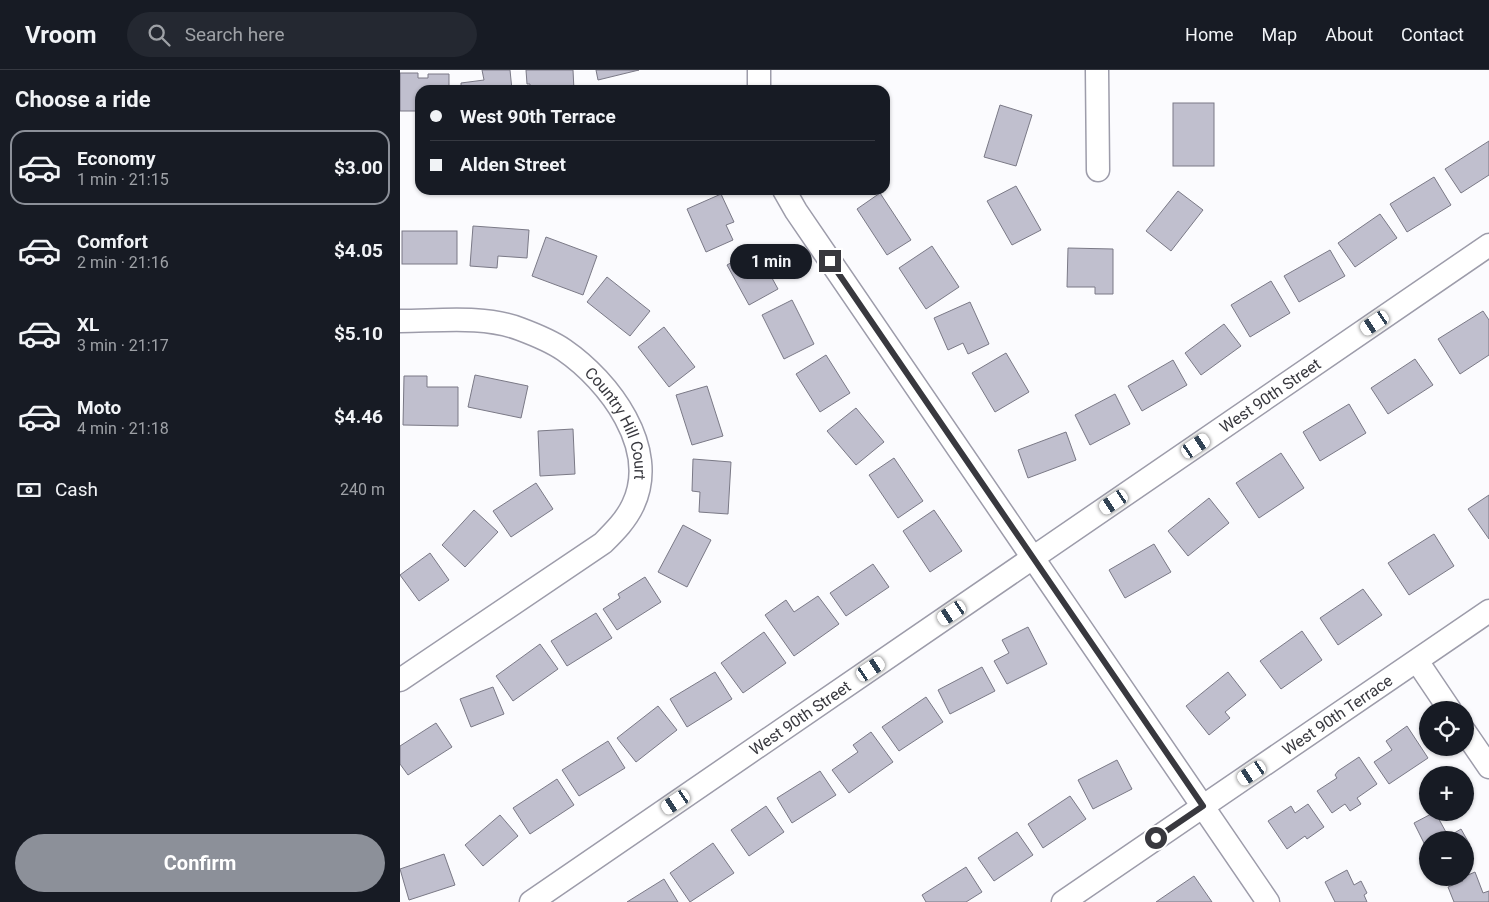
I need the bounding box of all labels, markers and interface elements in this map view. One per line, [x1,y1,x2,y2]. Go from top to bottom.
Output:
search box [127,12,477,57]
text: Vroom [25,21,97,49]
icon: search [145,21,173,49]
text: Search here [185,23,285,46]
text: Home [1185,24,1234,45]
text: Map [1262,24,1297,45]
text: About [1325,24,1373,45]
text: Contact [1401,24,1464,45]
text: Choose a ride [15,87,151,112]
text: West 90th Terrace [460,105,616,128]
icon: car [17,145,62,190]
text: Economy [77,147,156,170]
text: Alden Street [460,153,566,176]
text: $3.00 [334,156,383,179]
text: 1 min · 21:15 [77,170,169,189]
icon: car [17,228,62,273]
text: Comfort [77,230,148,253]
text: $4.05 [334,239,383,262]
callout: 1 min [730,244,812,278]
route end [819,250,841,272]
text: 1 min [751,252,791,271]
text: 2 min · 21:16 [77,253,169,272]
car [1358,308,1391,338]
icon: car [17,311,62,356]
text: XL [77,313,99,336]
text: $5.10 [334,322,383,345]
text: 3 min · 21:17 [77,336,169,355]
street label: West 90th Street [1216,354,1324,437]
street label: Country Hill Court [581,363,650,481]
icon: car [17,394,62,439]
text: Moto [77,396,121,419]
text: $4.46 [334,405,383,428]
text: 4 min · 21:18 [77,419,169,438]
car [1179,431,1212,461]
icon: cash [15,476,43,504]
text: Cash [55,478,98,501]
text: 240 m [340,480,385,499]
car [1097,487,1130,517]
car [935,598,968,628]
car [854,654,887,684]
street label: West 90th Terrace [1279,671,1396,759]
street label: West 90th Street [746,677,854,759]
map controls [1419,701,1474,886]
button: locate [1419,701,1474,756]
car [1235,758,1268,788]
button: + [1419,766,1474,821]
car [659,787,692,817]
route start [1145,827,1167,849]
button: − [1419,831,1474,886]
button: Confirm [15,834,385,892]

